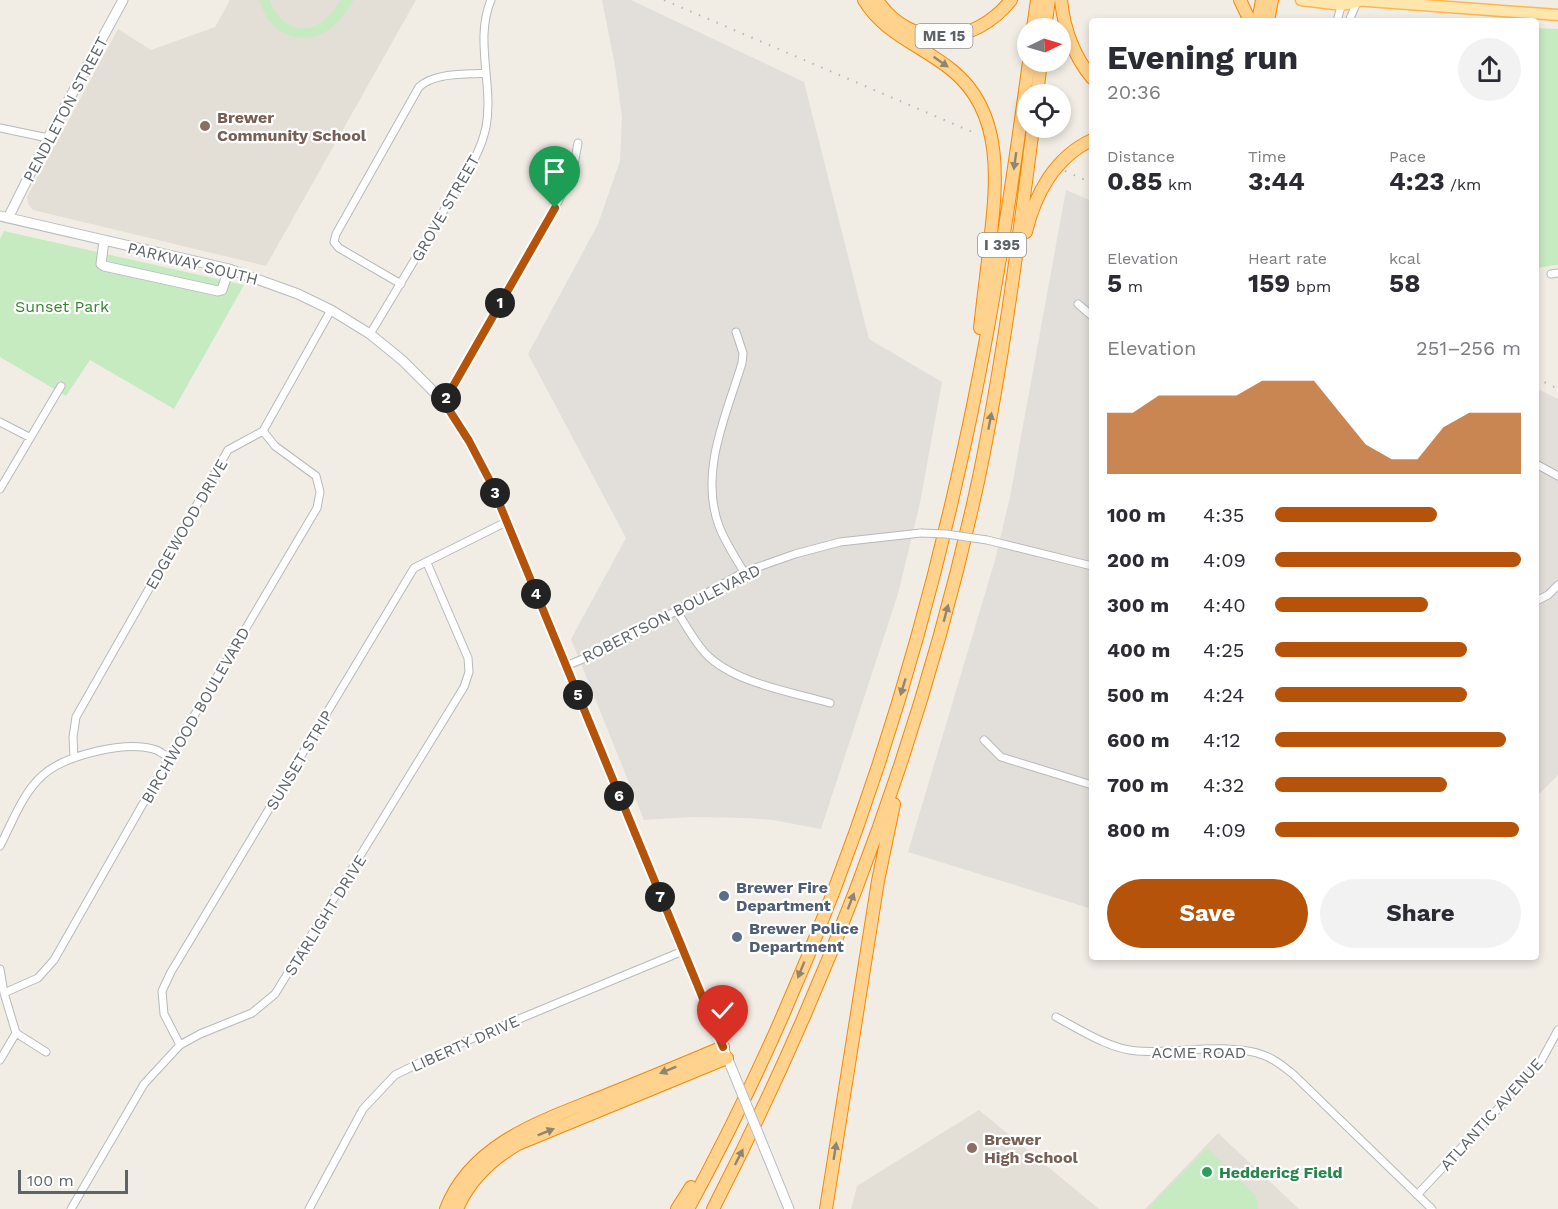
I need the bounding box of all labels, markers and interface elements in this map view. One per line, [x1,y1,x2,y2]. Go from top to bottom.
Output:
north arrow [1017,18,1071,72]
map controls [1017,18,1071,138]
road number: ME 15 [916,24,972,48]
street label: PENDLETON STREET [19,33,112,185]
text: Evening run [1107,38,1298,77]
button: share [1458,38,1521,101]
one-way arrow [933,56,949,67]
text: 20:36 [1107,80,1161,104]
button: locate [1017,84,1071,138]
place label: Brewer Community School [217,108,367,145]
marker: Brewer Community School [198,119,212,133]
pin [529,146,580,208]
text: Distance [1107,147,1175,166]
text: Time [1248,147,1286,166]
text: Pace [1389,147,1426,166]
street label: GROVE STREET [407,151,484,265]
one-way arrow [1010,152,1019,171]
icon: arrive [538,155,571,188]
text: 0.85 [1107,166,1163,196]
text: 3:44 [1248,166,1305,196]
text: 4:23 [1389,166,1445,196]
text: km [1163,175,1192,194]
text: /km [1445,175,1481,194]
road number: I 395 [978,233,1026,257]
street label: PARKWAY SOUTH [126,238,260,289]
text: Elevation [1107,249,1178,268]
text: Heart rate [1248,249,1327,268]
text: kcal [1389,249,1421,268]
text: 5 [1107,268,1122,298]
text: 159 [1248,268,1290,298]
text: 58 [1389,268,1420,298]
text: m [1122,277,1143,296]
text: bpm [1290,277,1331,296]
pin: 1 [485,288,515,318]
text: 1 [497,293,503,312]
park label: Sunset Park [15,297,109,316]
text: Elevation [1107,336,1196,360]
text: 251–256 m [1416,336,1521,360]
pin: 2 [431,383,461,413]
text: 2 [441,388,451,407]
one-way arrow [986,411,995,430]
street label: EDGEWOOD DRIVE [141,456,231,593]
pin: 3 [480,478,510,508]
text: 3 [490,483,500,502]
text: 100 m [1107,503,1166,527]
text: 4:35 [1203,503,1244,527]
text: 200 m [1107,548,1169,572]
text: 4:09 [1203,548,1246,572]
street label: ROBERTSON BOULEVARD [579,560,764,667]
pin: 4 [521,579,551,609]
text: 4 [531,584,541,603]
text: 300 m [1107,593,1169,617]
text: 4:40 [1203,593,1246,617]
one-way arrow [941,604,951,622]
street label: BIRCHWOOD BOULEVARD [137,624,254,807]
text: 400 m [1107,638,1170,662]
text: 4:25 [1203,638,1244,662]
one-way arrow [897,678,907,696]
pin: 5 [563,680,593,710]
text: 500 m [1107,683,1169,707]
text: 4:24 [1203,683,1244,707]
text: 5 [573,685,583,704]
street label: SUNSET STRIP [262,707,337,814]
text: 600 m [1107,728,1170,752]
text: 4:12 [1203,728,1241,752]
text: 700 m [1107,773,1169,797]
text: 4:32 [1203,773,1244,797]
pin: 6 [604,781,634,811]
text: 6 [614,786,624,805]
text: 800 m [1107,818,1170,842]
text: 4:09 [1203,818,1246,842]
street label: STARLIGHT DRIVE [281,851,370,979]
place label: Brewer Fire Department [736,878,831,915]
button: Save [1107,879,1308,948]
button: Share [1320,879,1521,948]
pin: 7 [645,882,675,912]
text: 7 [655,887,665,906]
marker: Brewer Fire Department [717,889,731,903]
one-way arrow [847,892,857,910]
place label: Brewer Police Department [749,919,859,956]
marker: Brewer Police Department [730,930,744,944]
one-way arrow [796,961,806,979]
pin [697,985,748,1047]
icon: check [706,994,739,1027]
street label: LIBERTY DRIVE [408,1011,522,1076]
street label: ACME ROAD [1152,1043,1246,1062]
street label: ATLANTIC AVENUE [1436,1054,1547,1174]
one-way arrow [659,1065,677,1075]
one-way arrow [538,1127,556,1137]
place label: Brewer High School [984,1130,1078,1167]
marker: Brewer High School [965,1141,979,1155]
one-way arrow [831,1142,840,1161]
one-way arrow [734,1148,744,1165]
place label: Heddericg Field [1219,1163,1343,1182]
marker: Heddericg Field [1200,1165,1214,1179]
scale bar [18,1167,128,1194]
text: 100 m [27,1171,74,1190]

